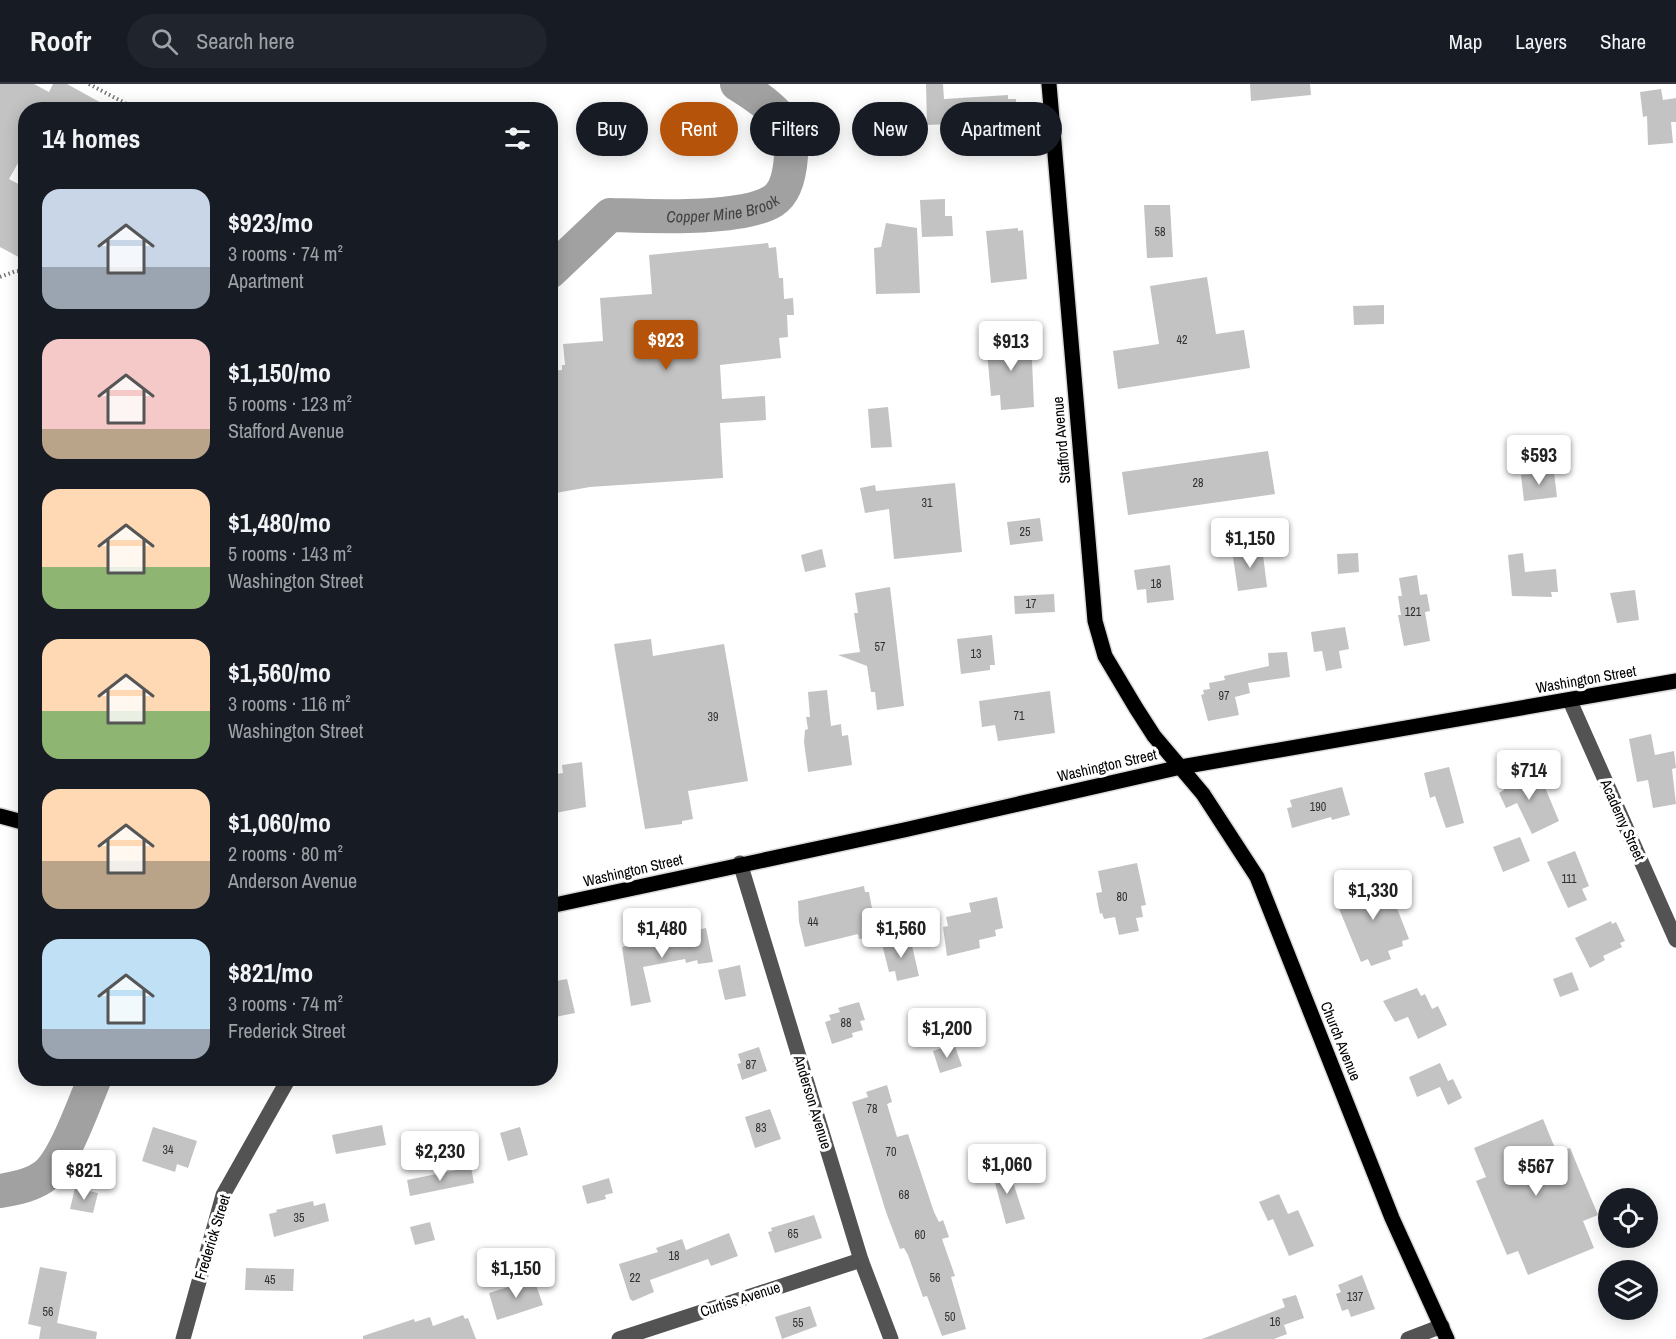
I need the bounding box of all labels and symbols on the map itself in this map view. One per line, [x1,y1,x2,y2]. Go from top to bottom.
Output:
water label: Copper Mine Brook [666,189,784,227]
house number: 58 [1155,224,1165,240]
pin: $923 [630,320,702,371]
pin: $913 [975,321,1047,372]
house number: 42 [1177,332,1187,348]
street label: Stafford Avenue [1047,396,1075,484]
pin: $593 [1503,435,1575,486]
house number: 28 [1193,475,1203,491]
house number: 31 [922,495,933,511]
pin: $1,150 [1201,518,1299,569]
house number: 25 [1020,524,1031,540]
house number: 18 [1151,576,1161,592]
house number: 17 [1026,596,1037,612]
house number: 121 [1405,604,1422,620]
house number: 57 [875,639,886,655]
house number: 13 [971,646,981,662]
street label: Washington Street [1534,660,1638,698]
house number: 97 [1219,688,1230,704]
house number: 71 [1014,708,1025,724]
house number: 39 [708,709,718,725]
street label: Washington Street [1055,743,1159,787]
pin: $714 [1493,750,1565,801]
street label: Academy Street [1595,775,1651,865]
house number: 190 [1310,799,1326,815]
street label: Washington Street [581,848,685,892]
pin: $1,330 [1324,870,1422,921]
house number: 111 [1562,871,1577,887]
house number: 80 [1117,889,1127,905]
pin: $1,480 [613,908,711,959]
pin: $1,560 [852,908,950,959]
house number: 44 [808,914,819,930]
street label: Church Avenue [1316,998,1367,1084]
pin: $1,200 [898,1008,996,1059]
house number: 88 [841,1015,851,1031]
street label: Anderson Avenue [789,1052,837,1152]
house number: 87 [746,1057,757,1073]
house number: 78 [867,1101,877,1117]
house number: 83 [756,1120,766,1136]
pin: $2,230 [391,1131,489,1182]
house number: 34 [163,1142,174,1158]
house number: 70 [886,1144,896,1160]
pin: $1,060 [958,1144,1056,1195]
pin: $567 [1500,1146,1572,1197]
pin: $821 [48,1150,120,1201]
house number: 68 [899,1187,909,1203]
street label: Frederick Street [189,1191,235,1282]
house number: 35 [294,1210,305,1226]
house number: 65 [788,1226,799,1242]
house number: 60 [915,1227,925,1243]
pin: $1,150 [467,1248,565,1299]
house number: 18 [669,1248,679,1264]
house number: 22 [630,1270,640,1286]
house number: 56 [930,1270,940,1286]
house number: 45 [265,1272,276,1288]
street label: Curtiss Avenue [697,1276,783,1322]
house number: 137 [1347,1289,1364,1305]
house number: 56 [43,1304,53,1320]
house number: 50 [945,1309,955,1325]
house number: 16 [1270,1314,1280,1330]
house number: 55 [793,1315,804,1331]

